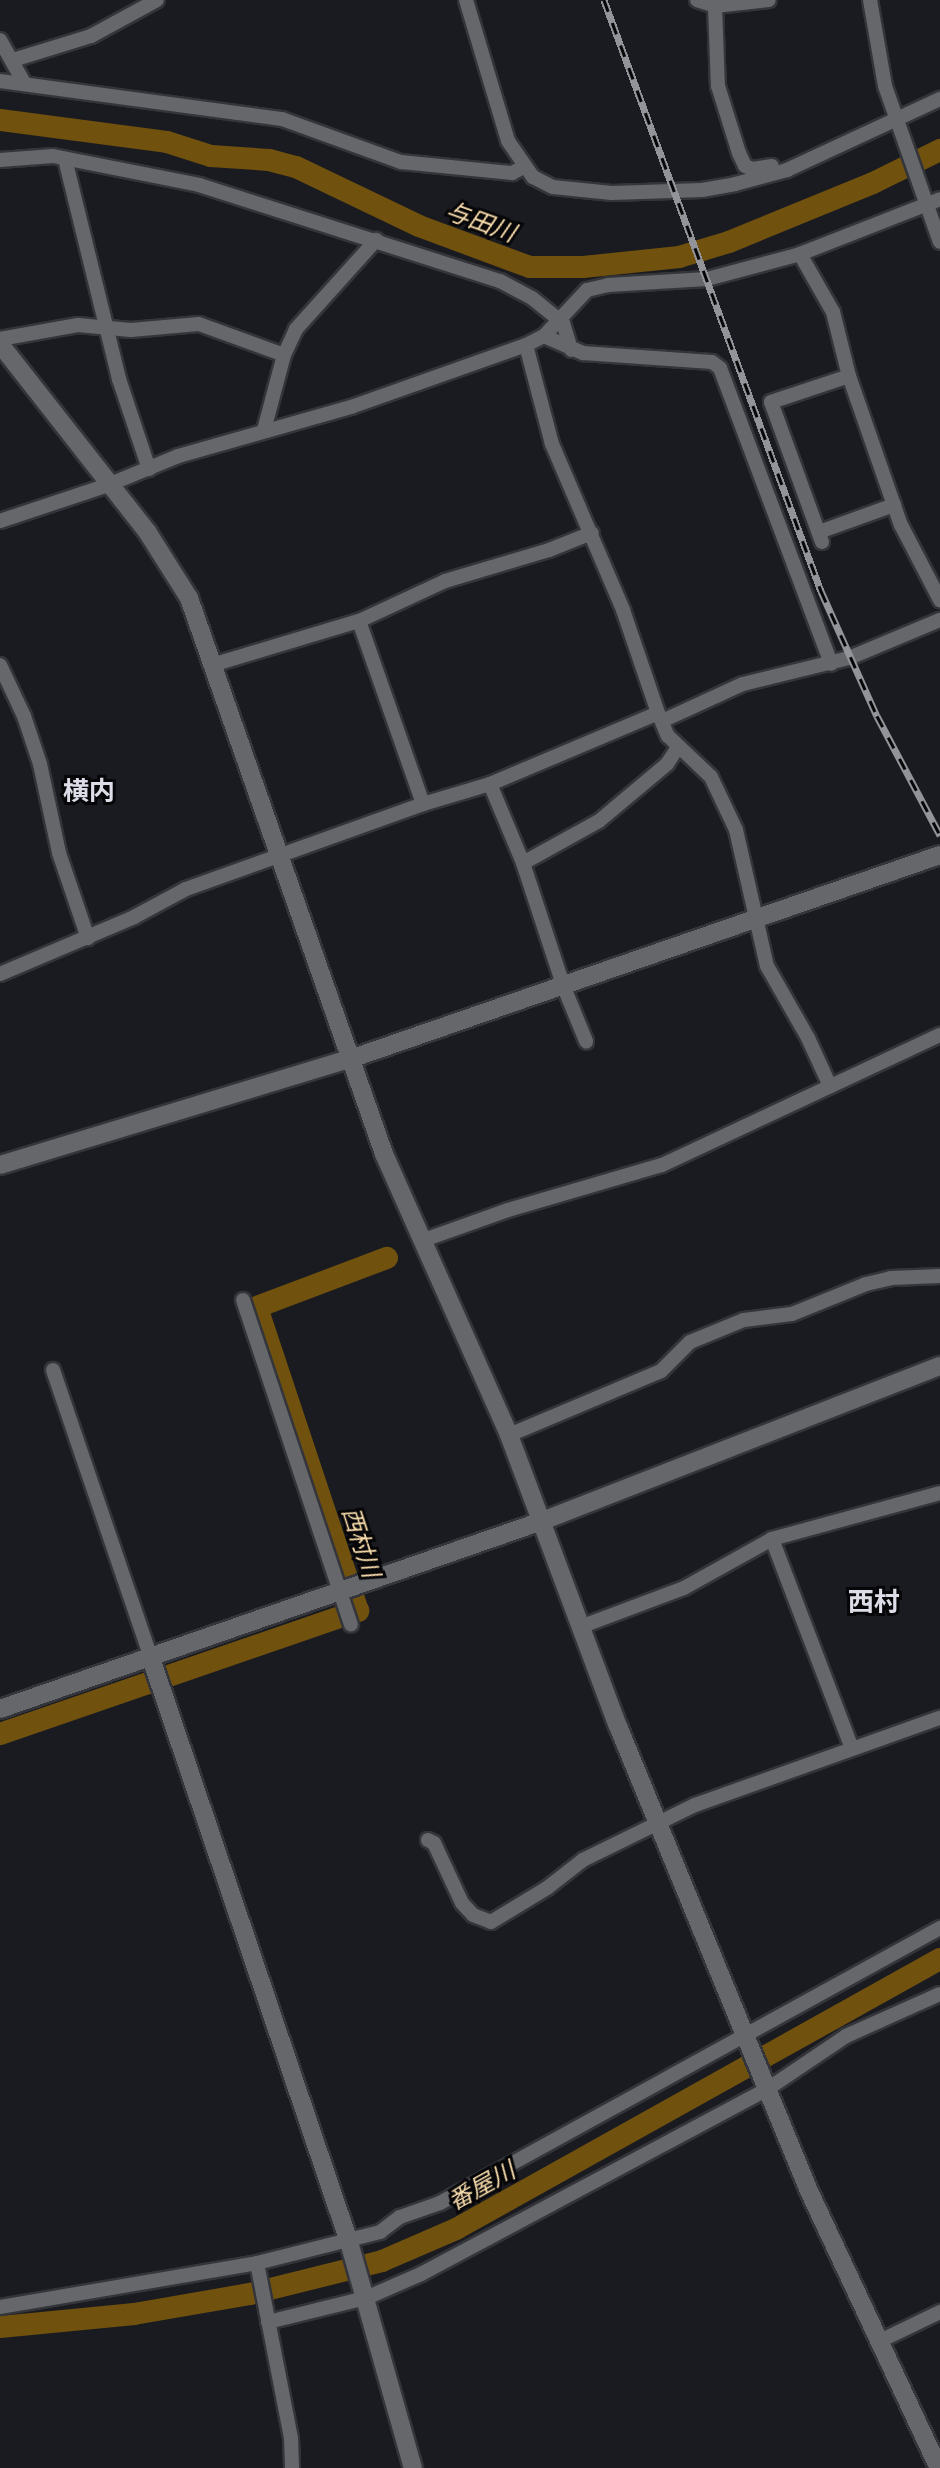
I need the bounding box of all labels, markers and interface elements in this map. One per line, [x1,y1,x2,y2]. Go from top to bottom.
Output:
water label: 与田川 [442,195,520,247]
district label: 横内 [63,774,115,806]
water label: 西村川 [337,1503,387,1581]
district label: 西村 [848,1585,900,1617]
water label: 番屋川 [443,2155,519,2215]

